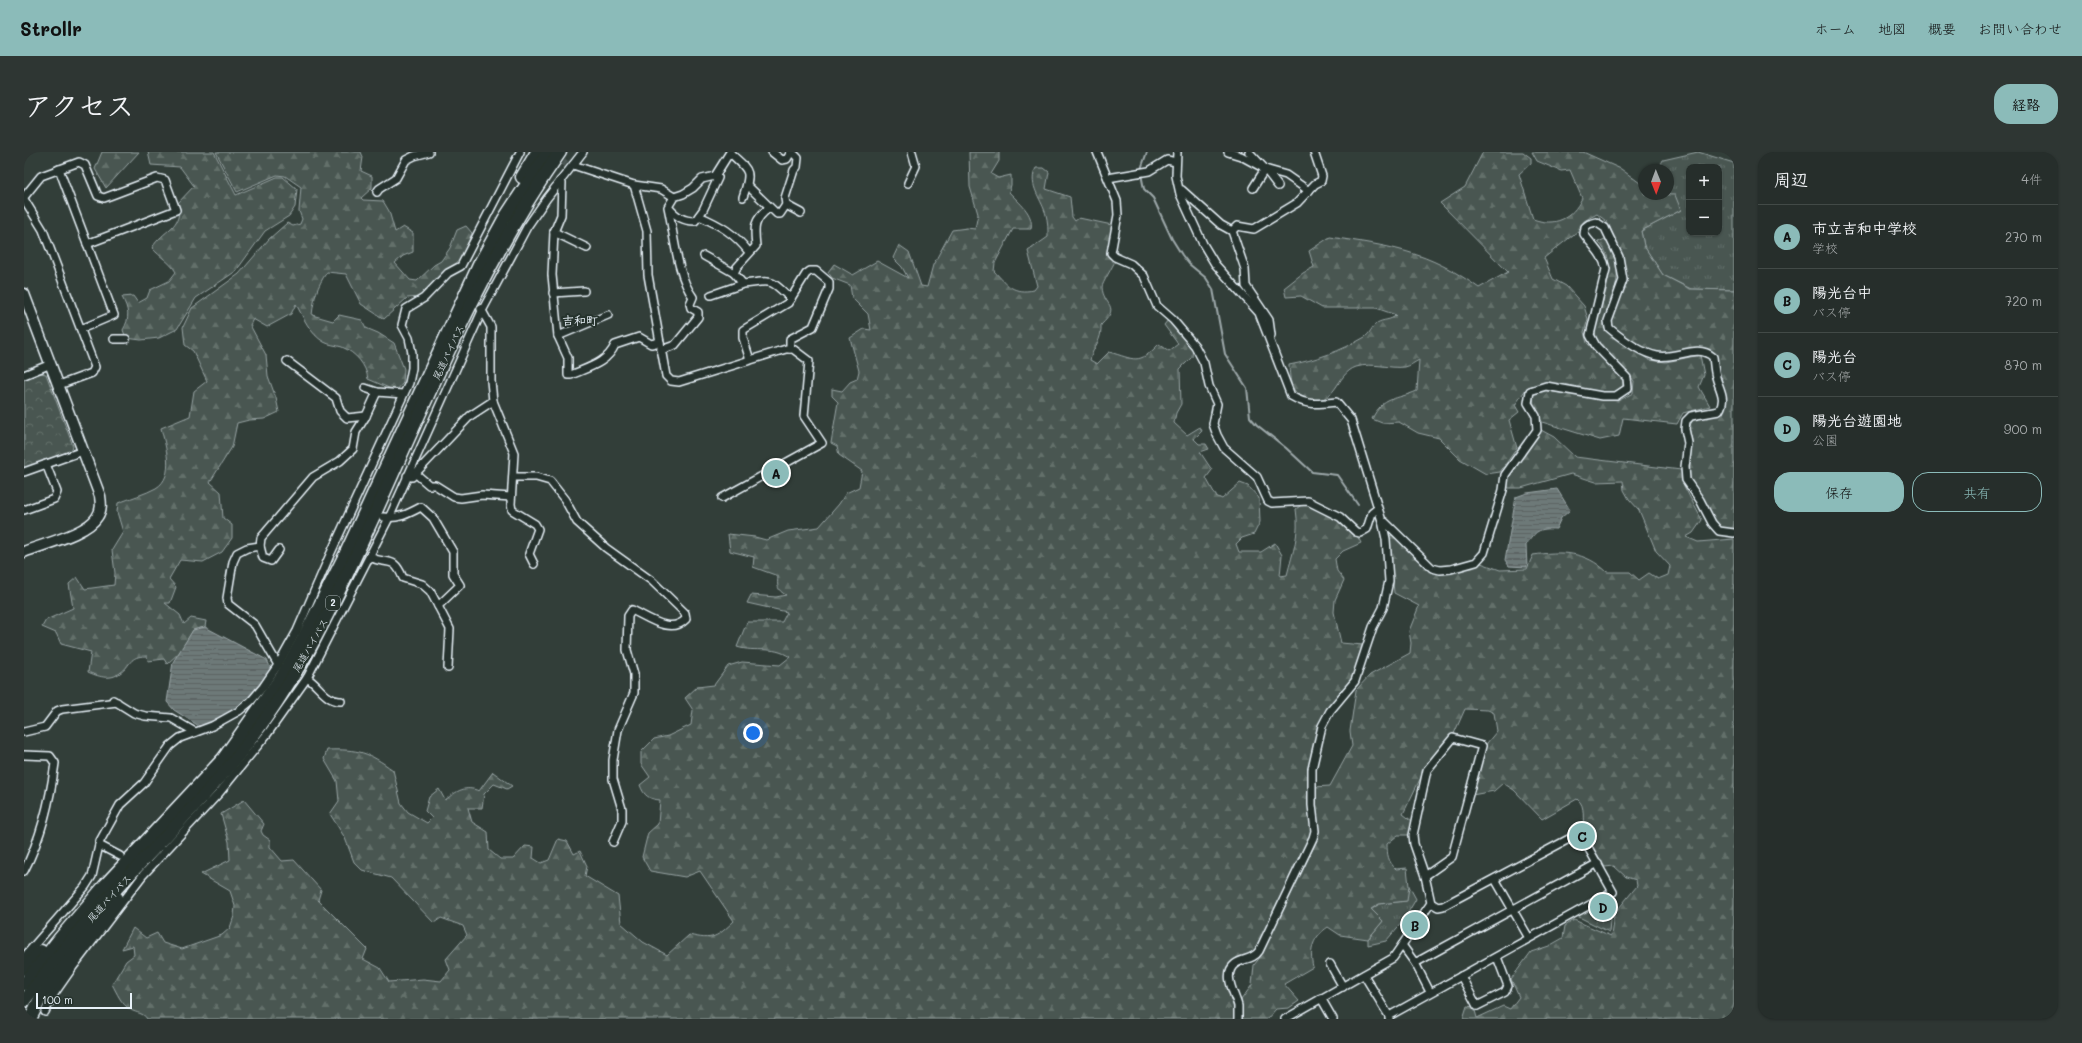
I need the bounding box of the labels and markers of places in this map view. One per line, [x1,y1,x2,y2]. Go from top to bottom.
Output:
pin: A [763,458,789,488]
pin: C [1569,821,1595,851]
pin: D [1590,892,1616,922]
pin: B [1402,910,1428,940]

